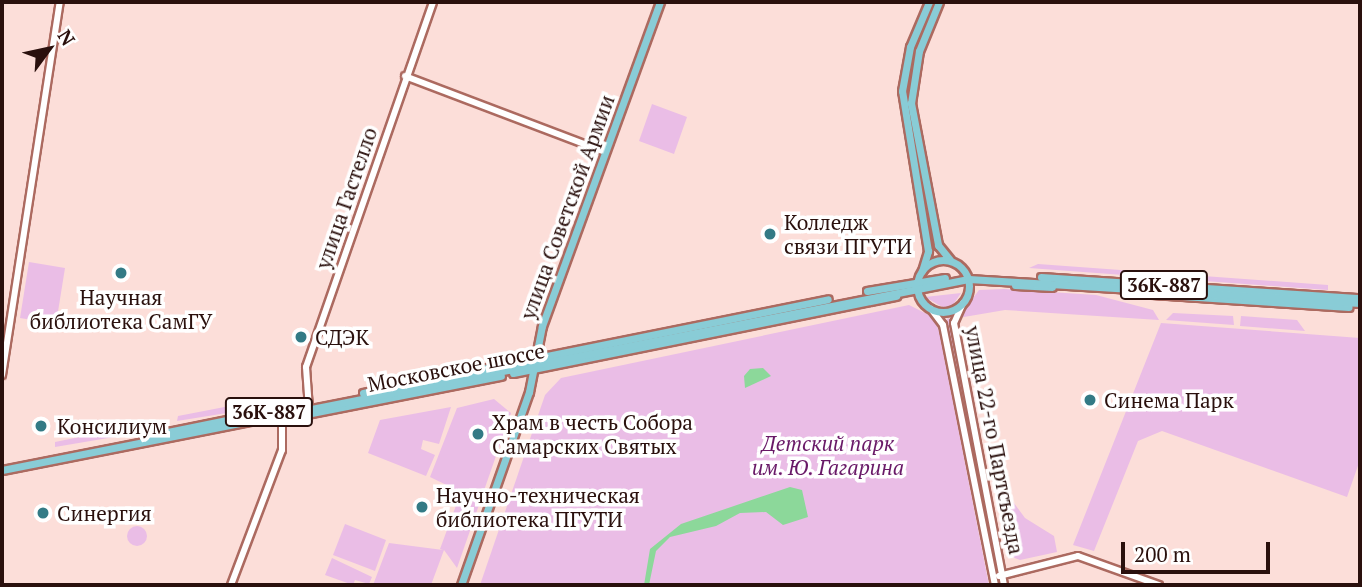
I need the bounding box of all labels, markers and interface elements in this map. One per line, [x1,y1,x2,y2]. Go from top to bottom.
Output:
north arrow [14,14,84,84]
text: N [53,24,81,50]
street label: улица Советской Армии [515,91,619,323]
street label: улица Гастелло [310,124,382,272]
place label: Колледж связи ПГУТИ [784,209,912,259]
marker: Колледж связи ПГУТИ [762,226,778,242]
marker: Научная библиотека СамГУ [113,265,129,281]
road number: 36К-887 [1118,270,1210,300]
place label: Научная библиотека СамГУ [30,284,212,334]
place label: СДЭК [315,324,369,350]
street label: улица 22-го Партсъезда [960,324,1030,556]
marker: СДЭК [293,329,309,345]
street label: Московское шоссе [365,337,547,397]
place label: Синема Парк [1104,387,1234,413]
marker: Синема Парк [1082,392,1098,408]
road number: 36К-887 [224,396,314,428]
place label: Храм в честь Собора Самарских Святых [492,409,693,459]
place label: Консилиум [57,413,167,439]
marker: Консилиум [31,416,51,436]
marker: Храм в честь Собора Самарских Святых [470,426,486,442]
park label: Детский парк им. Ю. Гагарина [751,430,905,480]
place label: Научно-техническая библиотека ПГУТИ [436,482,640,532]
marker: Научно-техническая библиотека ПГУТИ [414,499,430,515]
place label: Синергия [57,500,152,526]
marker: Синергия [35,505,51,521]
scale bar [1124,528,1273,572]
text: 200 m [1134,540,1191,568]

